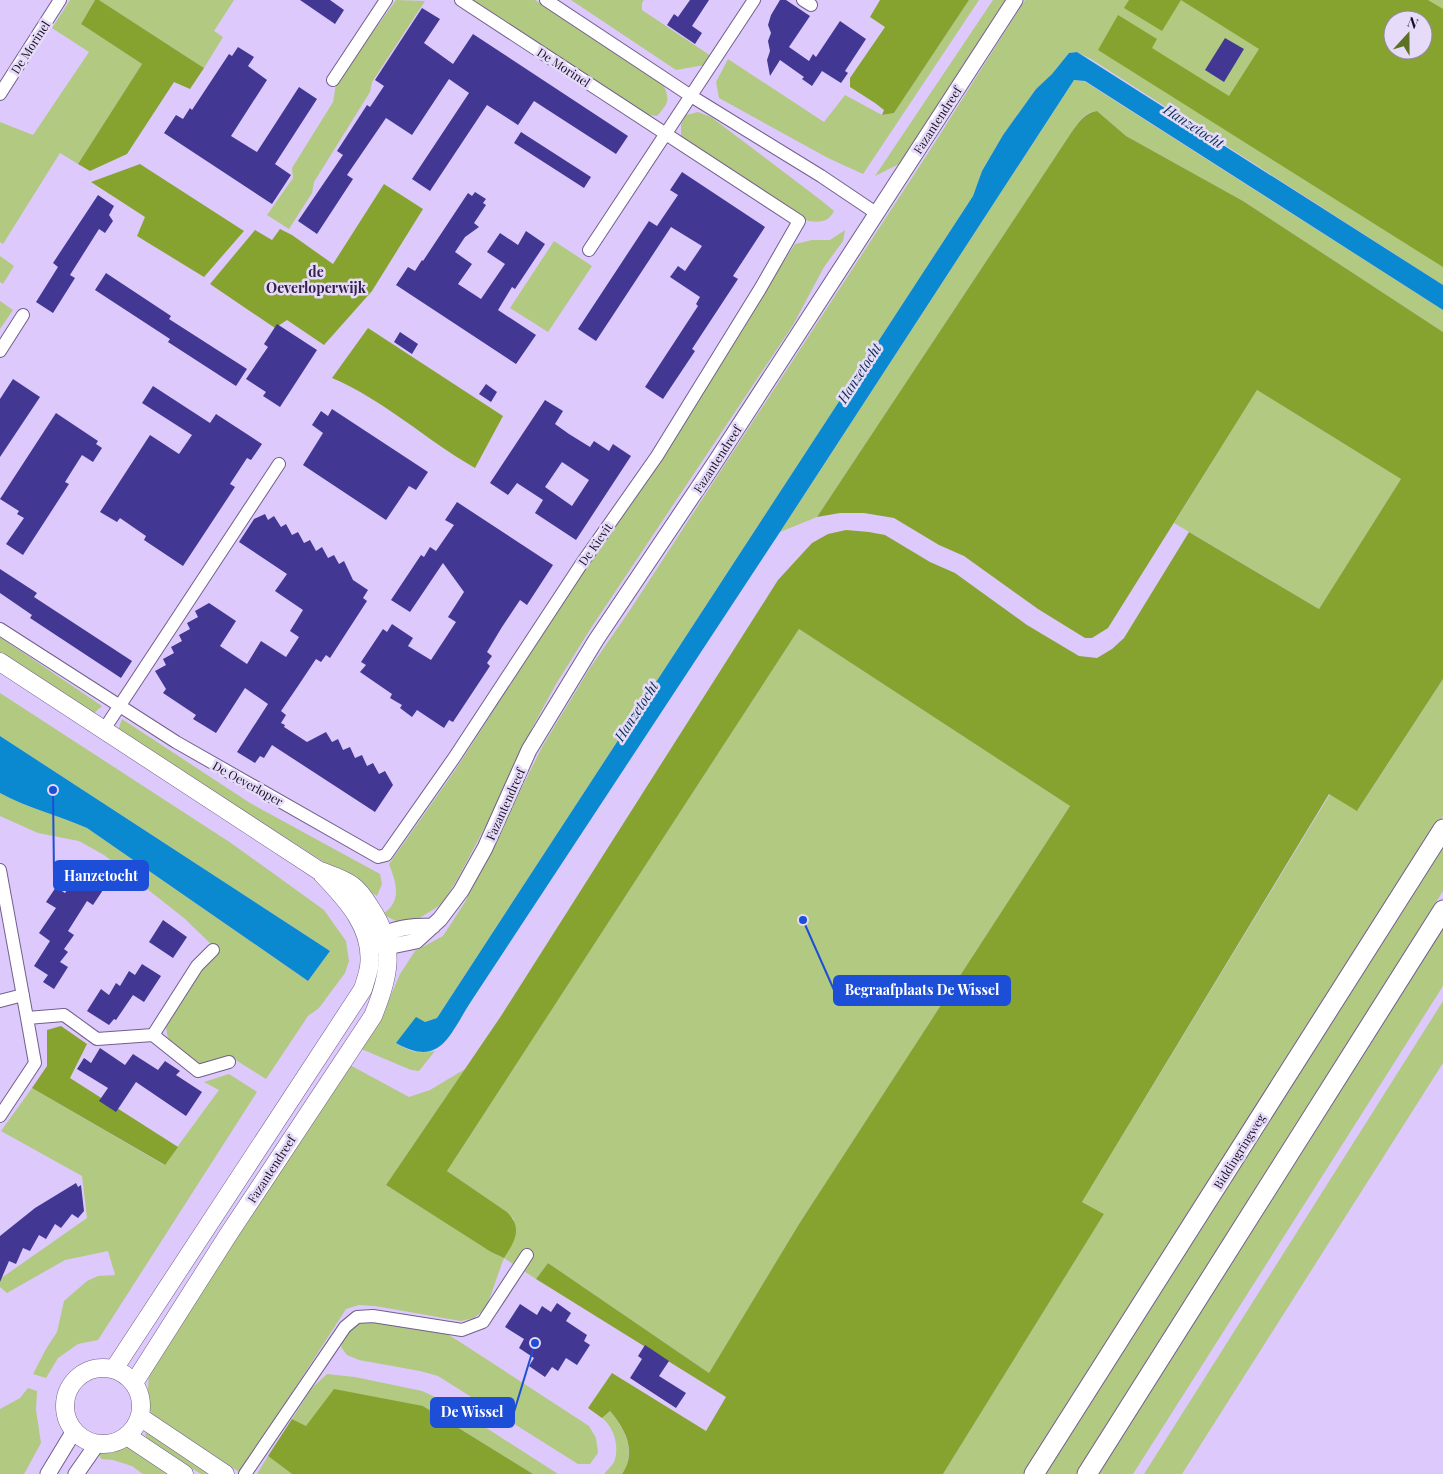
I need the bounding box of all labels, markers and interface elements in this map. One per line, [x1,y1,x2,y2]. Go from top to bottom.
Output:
north arrow [1383,10,1433,60]
text: N [1405,12,1421,33]
street label: De Morinel [7,17,53,77]
street label: De Morinel [534,44,594,90]
street label: Fazantendreef [909,82,965,157]
water label: Hanzetocht [1160,99,1229,153]
district label: de Oeverloperwijk [266,262,367,297]
water label: Hanzetocht [832,338,886,407]
street label: Fazantendreef [689,421,745,496]
street label: De Kievit [574,519,616,569]
water label: Hanzetocht [609,676,663,745]
street label: De Oeverloper [210,757,287,809]
street label: Fazantendreef [482,765,528,843]
callout: Hanzetocht [54,861,148,890]
text: Hanzetocht [64,866,138,885]
callout: Begraafplaats De Wissel [834,976,1010,1005]
text: Begraafplaats De Wissel [845,980,1000,999]
street label: Biddingringweg [1210,1110,1269,1191]
street label: Fazantendreef [243,1131,299,1206]
callout: De Wissel [431,1398,514,1427]
text: De Wissel [441,1402,504,1421]

